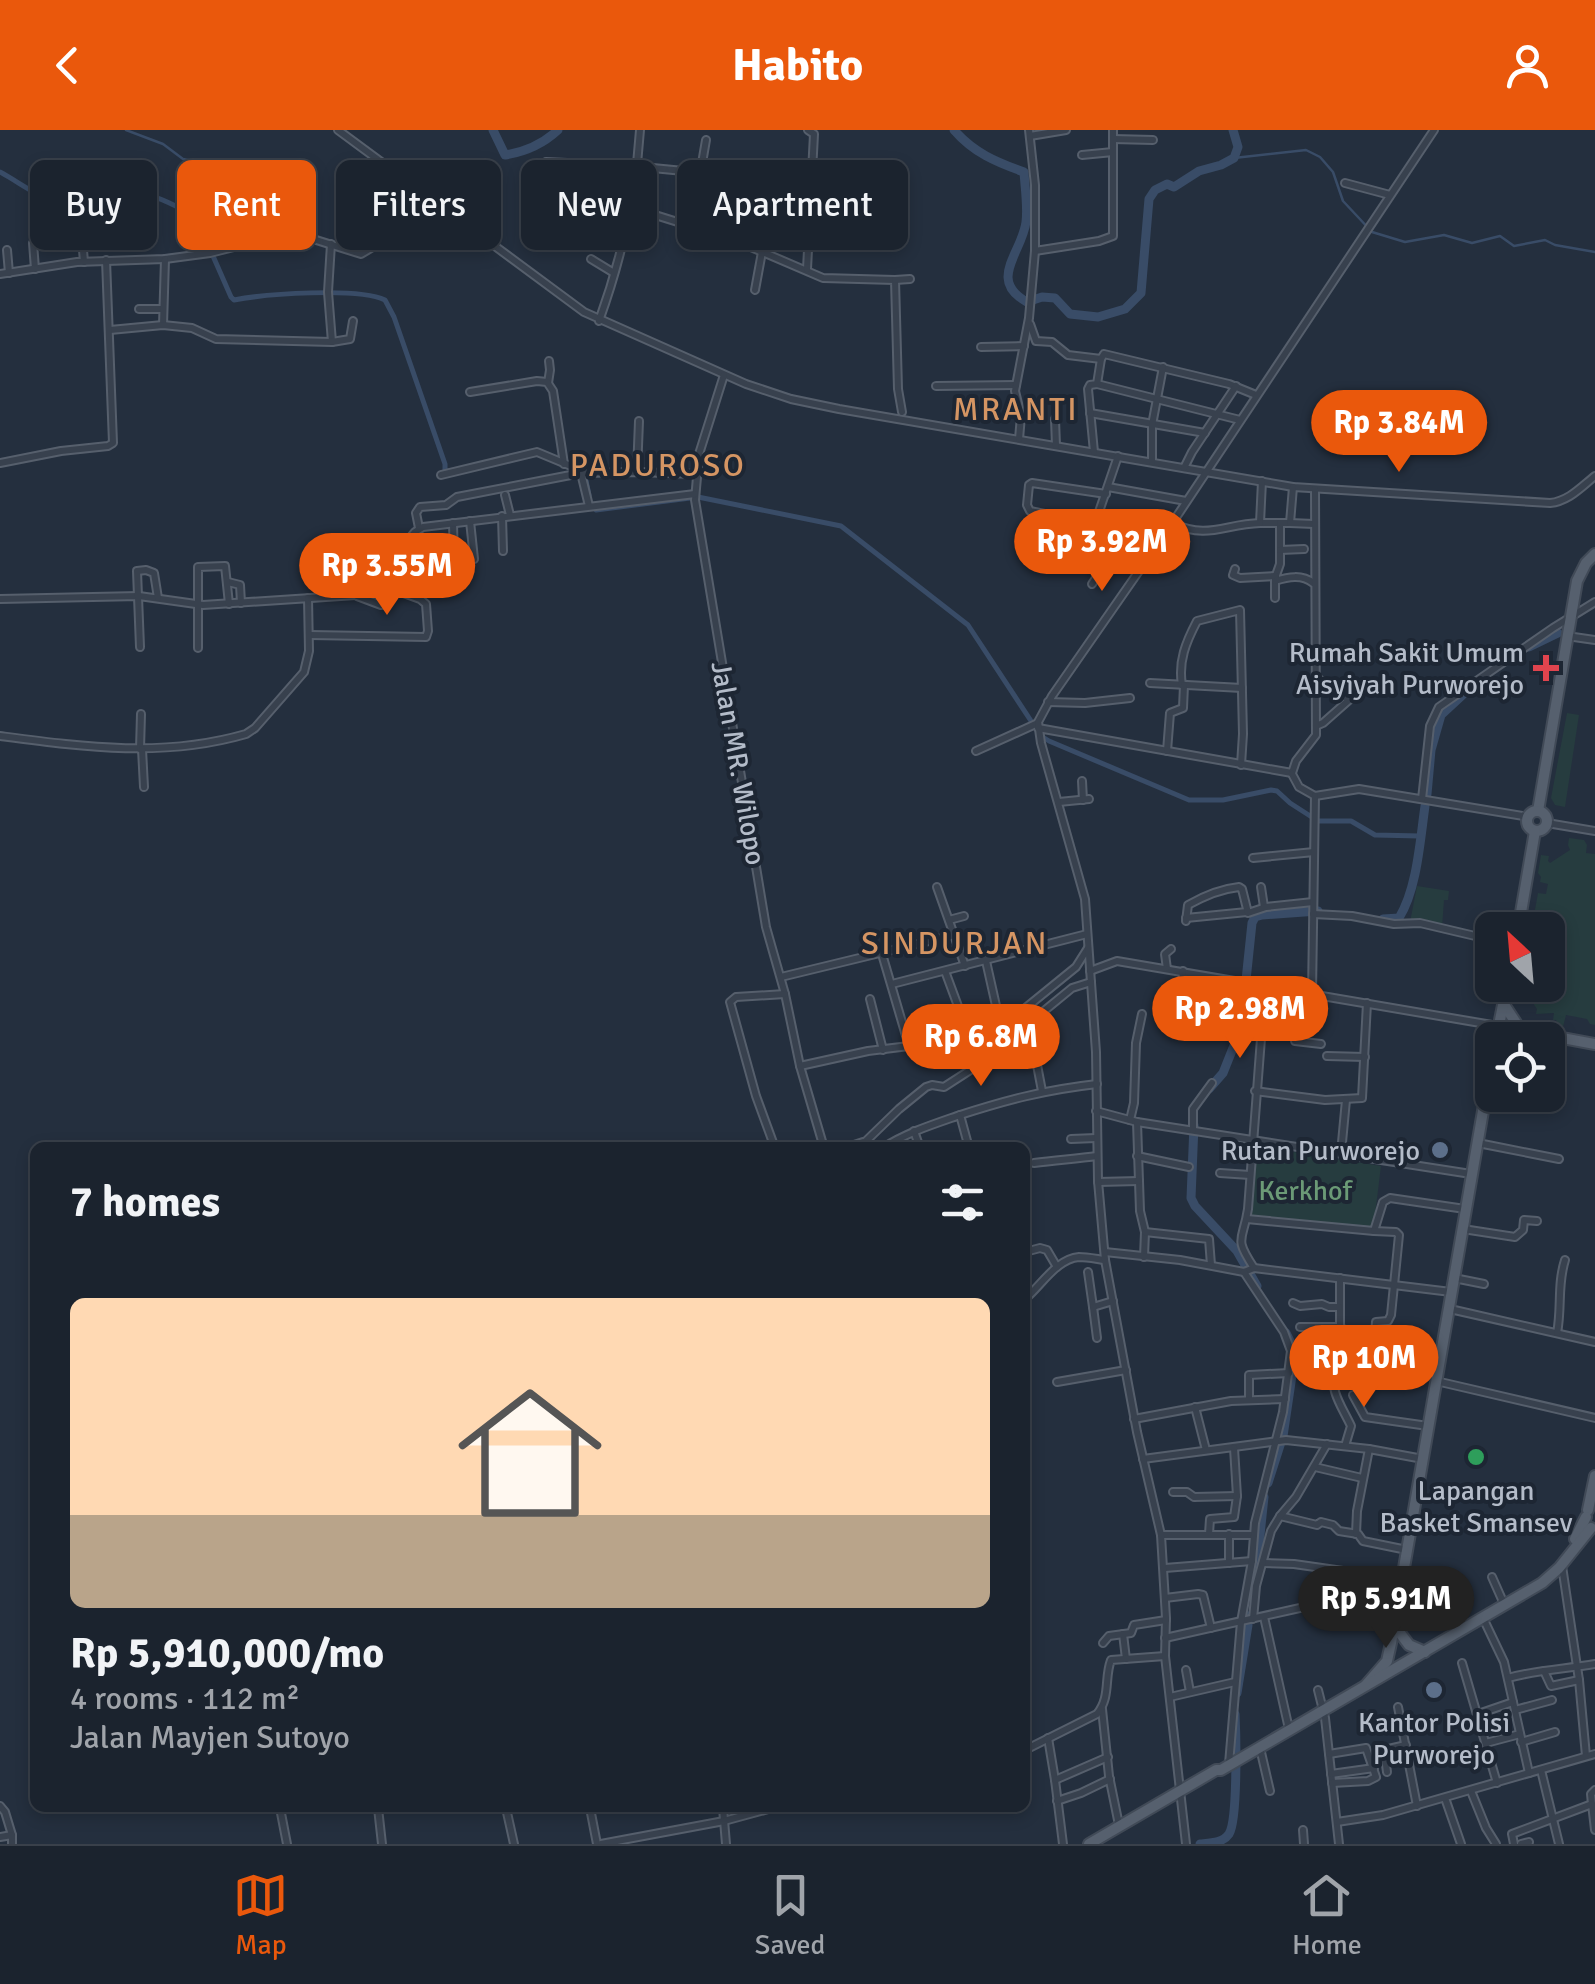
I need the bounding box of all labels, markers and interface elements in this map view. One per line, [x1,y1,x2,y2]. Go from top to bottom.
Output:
icon: back [40,38,95,93]
text: Habito [732,38,863,93]
icon: person [1500,38,1555,93]
chip: Buy [30,160,157,250]
chip: Rent [177,160,316,250]
chip: Filters [336,160,501,250]
chip: New [521,160,657,250]
chip: Apartment [677,160,908,250]
district label: MRANTI [953,390,1079,429]
pin: Rp 3.84M [1296,390,1502,475]
text: Rp 3.84M [1333,403,1465,442]
district label: PADUROSO [570,446,746,485]
pin: Rp 3.92M [999,509,1205,594]
text: Rp 3.92M [1036,522,1168,561]
pin: Rp 3.55M [284,533,490,618]
text: Rp 3.55M [321,546,453,585]
place label: Rumah Sakit Umum Aisyiyah Purworejo [1289,636,1524,702]
marker: Rumah Sakit Umum Aisyiyah Purworejo [1533,655,1559,681]
street label: Jalan MR. Wilopo [703,659,773,868]
north arrow [1475,912,1565,1002]
map controls [1475,912,1565,1112]
district label: SINDURJAN [861,924,1049,963]
pin: Rp 2.98M [1137,976,1343,1061]
text: Rp 2.98M [1174,989,1306,1028]
pin: Rp 6.8M [889,1004,1073,1089]
text: Rp 6.8M [924,1017,1038,1056]
button: locate [1475,1022,1565,1112]
place label: Rutan Purworejo [1221,1134,1420,1168]
marker: Rutan Purworejo [1429,1139,1451,1161]
park label: Kerkhof [1258,1174,1353,1208]
icon: filters [935,1175,990,1230]
text: 7 homes [70,1177,220,1228]
pin: Rp 10M [1283,1325,1445,1410]
text: Rp 10M [1311,1338,1417,1377]
icon: home [440,1363,620,1543]
marker: Lapangan Basket Smansev [1465,1446,1487,1468]
place label: Lapangan Basket Smansev [1380,1474,1573,1540]
pin: Rp 5.91M [1283,1566,1489,1651]
text: Rp 5.91M [1320,1579,1452,1618]
text: Rp 5,910,000/mo [70,1628,384,1679]
text: 4 rooms · 112 m² [70,1679,300,1718]
marker: Kantor Polisi Purworejo [1423,1679,1445,1701]
place label: Kantor Polisi Purworejo [1358,1706,1510,1772]
text: Jalan Mayjen Sutoyo [70,1718,350,1757]
tab: Map [233,1868,288,1962]
tab: Saved [755,1868,825,1962]
tab: Home [1292,1868,1362,1962]

